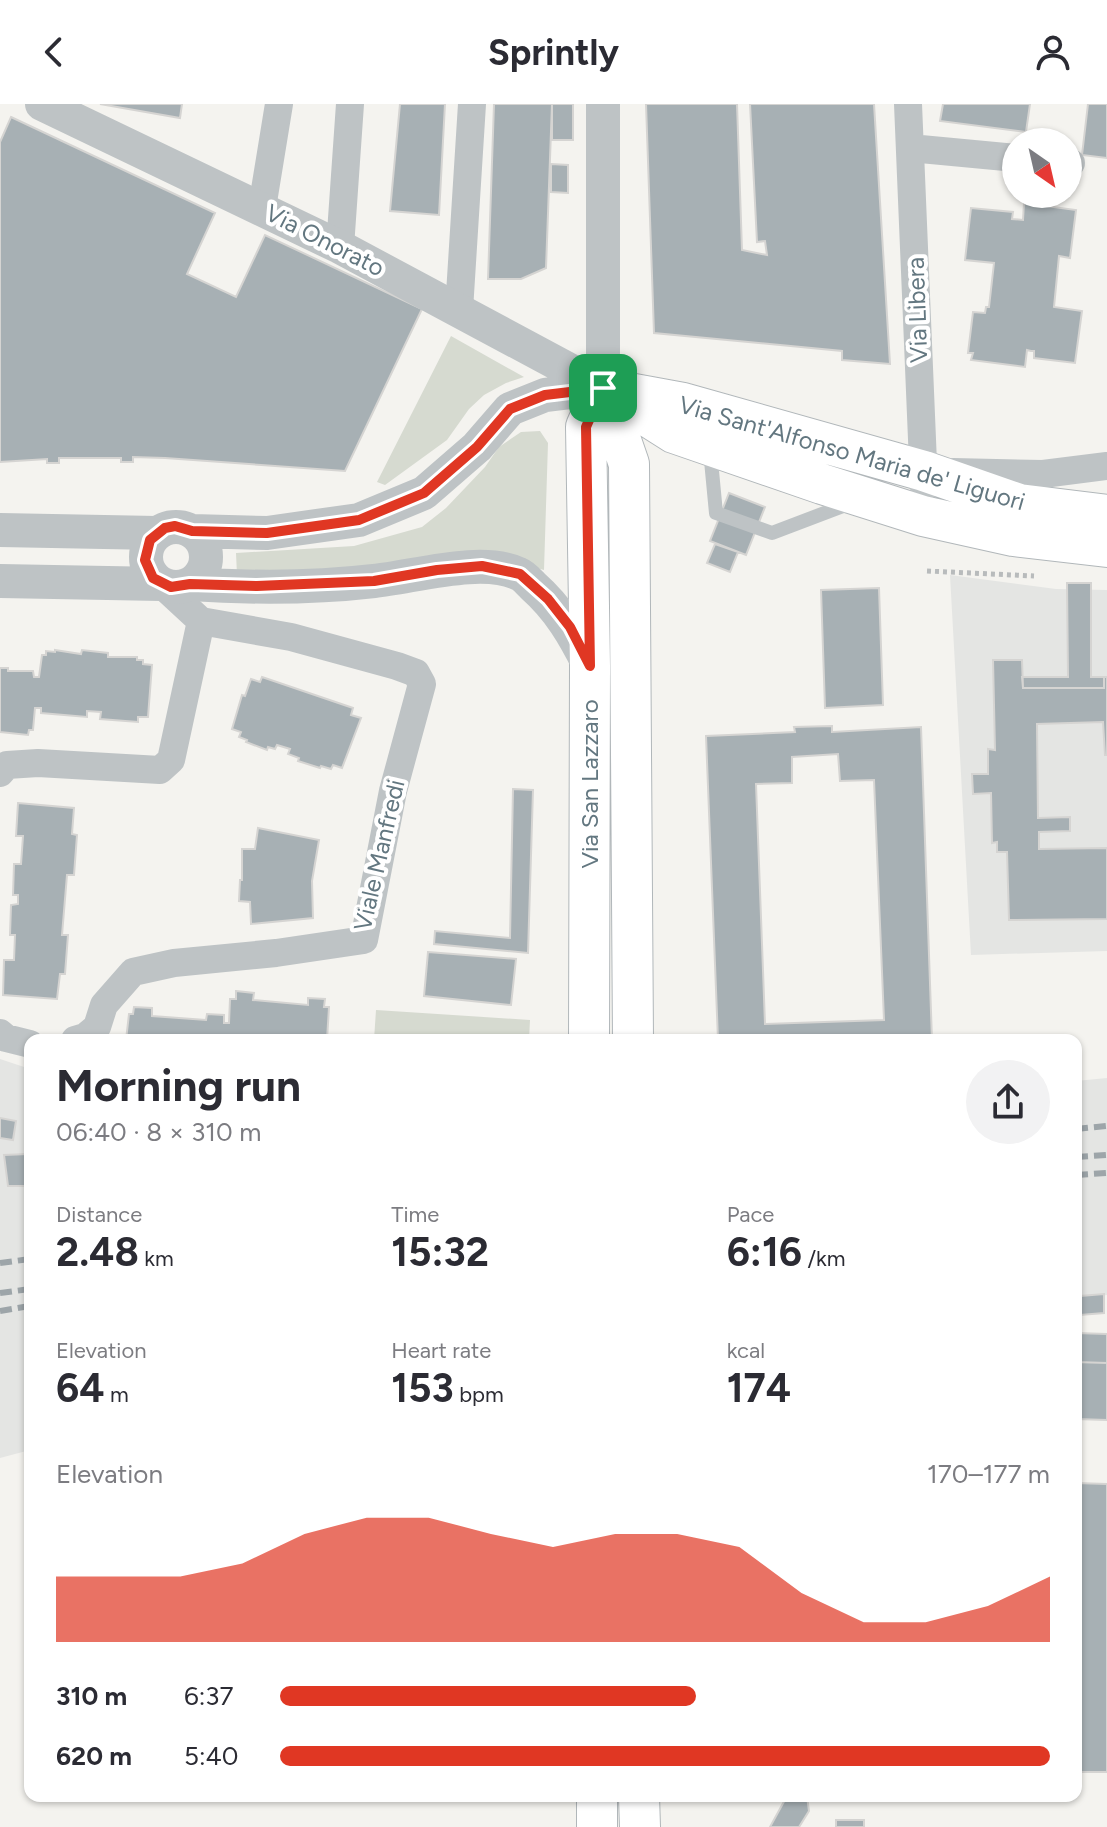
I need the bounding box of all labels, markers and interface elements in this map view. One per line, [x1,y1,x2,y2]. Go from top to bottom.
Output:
icon: back [32,30,76,74]
icon: person [1031,30,1075,74]
text: Sprintly [488,31,619,74]
north arrow [1002,128,1082,208]
map controls [1002,128,1082,208]
street label: Via Onorato [261,198,389,282]
street label: Via Libera [901,257,933,363]
pin [569,354,637,422]
icon: arrive [581,366,625,410]
street label: Via Sant'Alfonso Maria de' Liguori [676,390,1028,516]
street label: Via San Lazzaro [575,699,604,869]
street label: Viale Manfredi [348,777,410,933]
text: Morning run [56,1059,301,1112]
button: share [966,1060,1050,1144]
text: 06:40 · 8 × 310 m [56,1116,261,1148]
text: Distance [56,1201,142,1228]
text: Time [391,1201,439,1228]
text: Pace [727,1201,774,1228]
text: 2.48 [56,1228,139,1276]
text: 15:32 [391,1228,489,1276]
text: 6:16 [727,1228,802,1276]
text: km [139,1245,174,1272]
text: /km [802,1245,845,1272]
text: Elevation [56,1337,146,1364]
text: Heart rate [391,1337,491,1364]
text: kcal [727,1337,765,1364]
text: 64 [56,1364,105,1412]
text: 153 [391,1364,454,1412]
text: 174 [727,1364,791,1412]
text: m [105,1381,129,1408]
text: bpm [454,1381,504,1408]
text: Elevation [56,1458,163,1490]
text: 170–177 m [927,1458,1050,1490]
text: 310 m [56,1680,127,1712]
text: 6:37 [184,1680,233,1712]
text: 620 m [56,1740,132,1772]
text: 5:40 [184,1740,238,1772]

